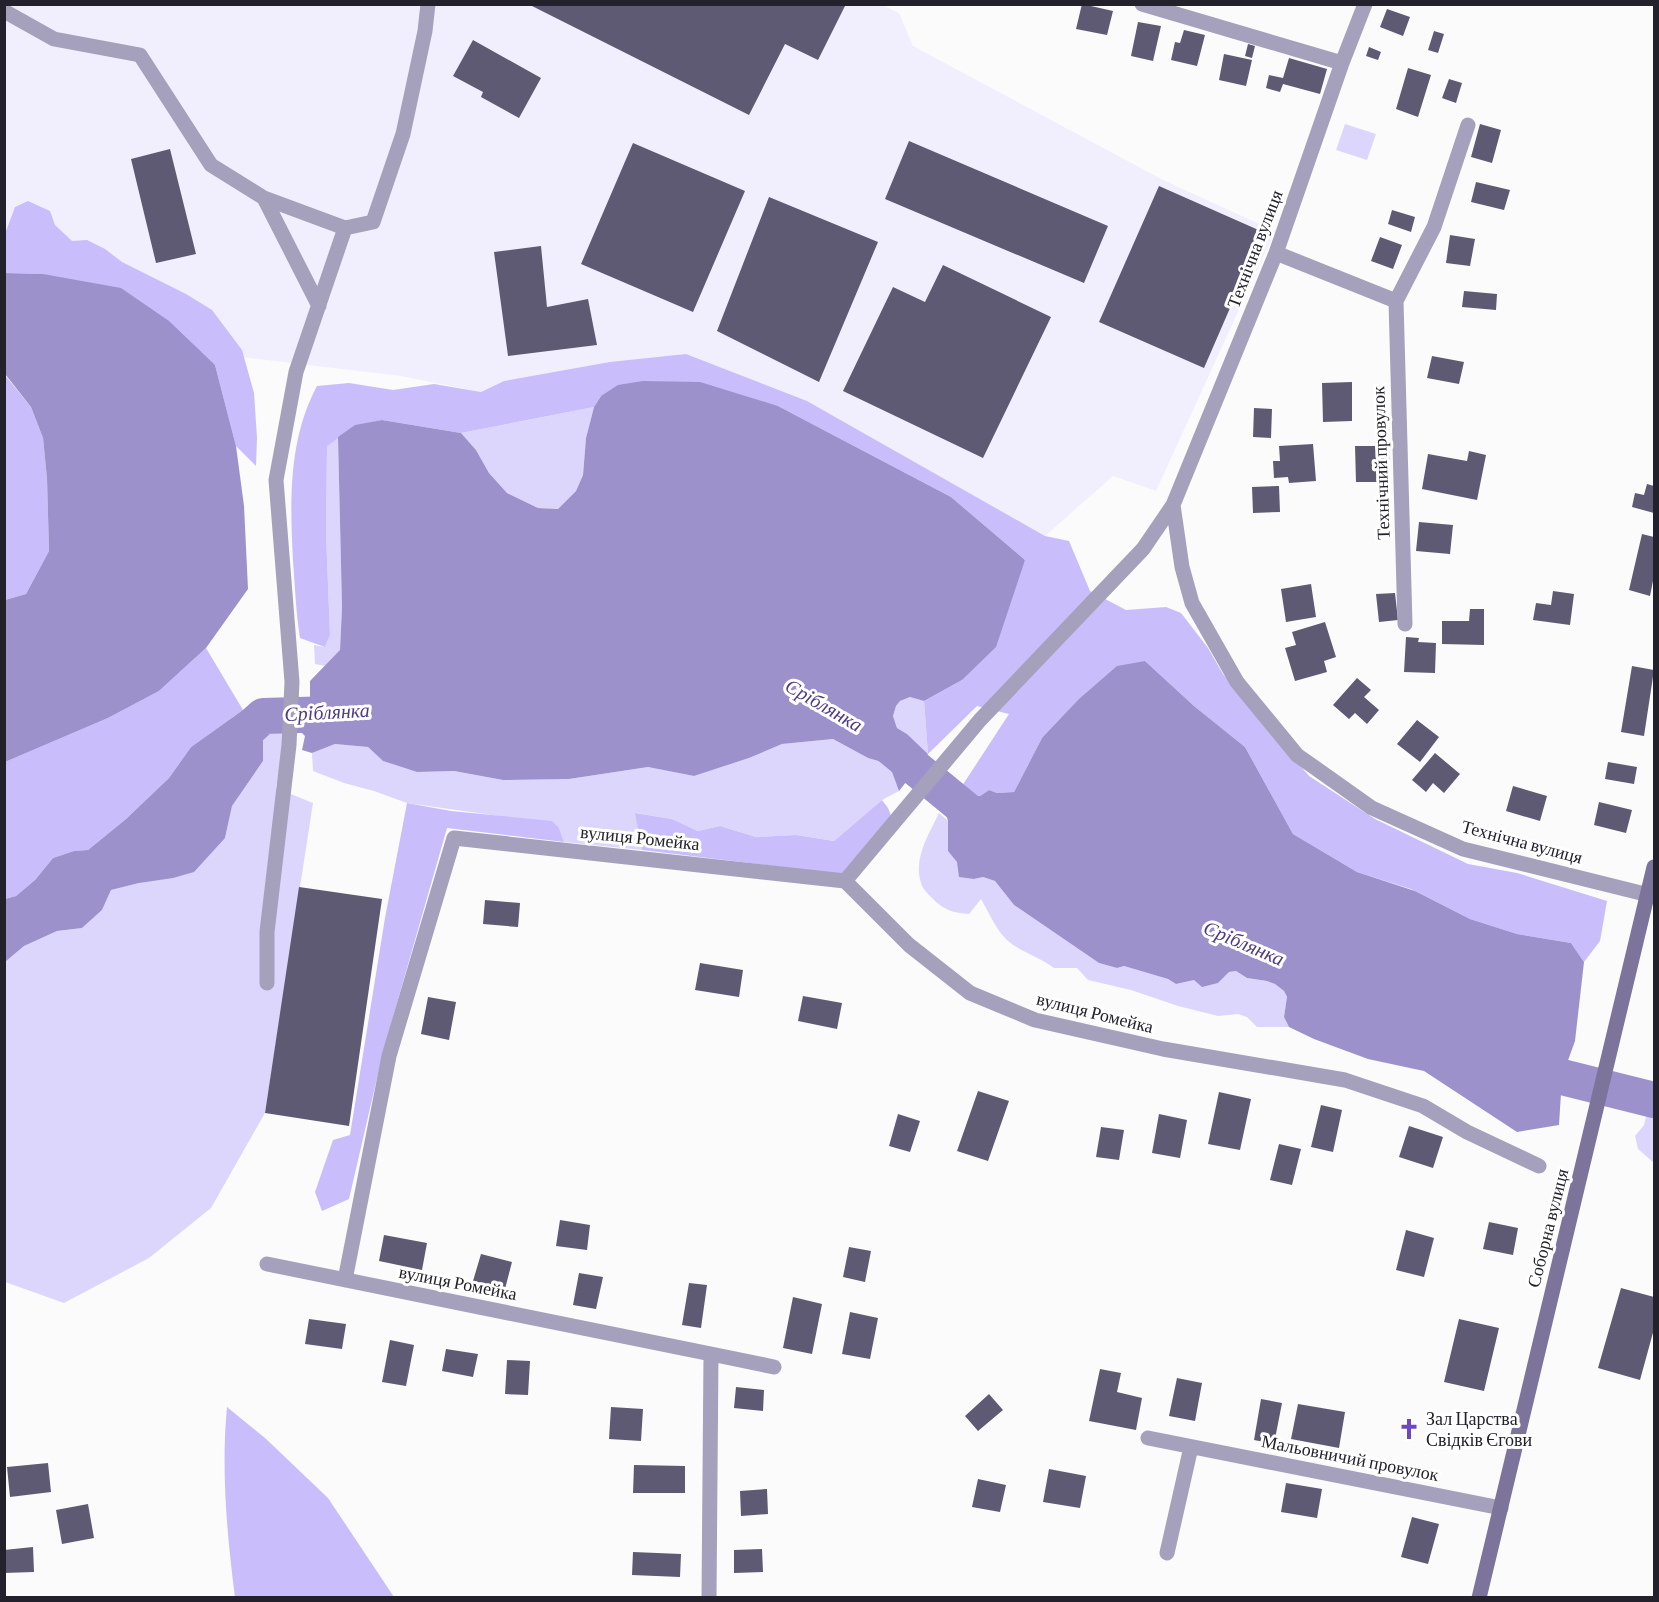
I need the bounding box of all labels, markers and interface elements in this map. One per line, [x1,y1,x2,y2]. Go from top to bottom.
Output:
street label: Технічна вулиця [1223,187,1287,311]
street label: Технічний провулок [1368,386,1394,540]
water label: Сріблянка [781,674,866,737]
water label: Сріблянка [284,699,370,726]
street label: Технічна вулиця [1459,816,1585,868]
street label: вулиця Ромейка [579,822,701,854]
water label: Сріблянка [1200,916,1288,971]
street label: вулиця Ромейка [1035,989,1155,1037]
street label: Соборна вулиця [1524,1166,1572,1290]
street label: вулиця Ромейка [397,1262,519,1304]
place label: Зал Царства Свідків Єгови [1426,1409,1533,1450]
church icon: Зал Царства Свідків Єгови [1397,1417,1421,1441]
street label: Мальовничий провулок [1260,1431,1441,1485]

